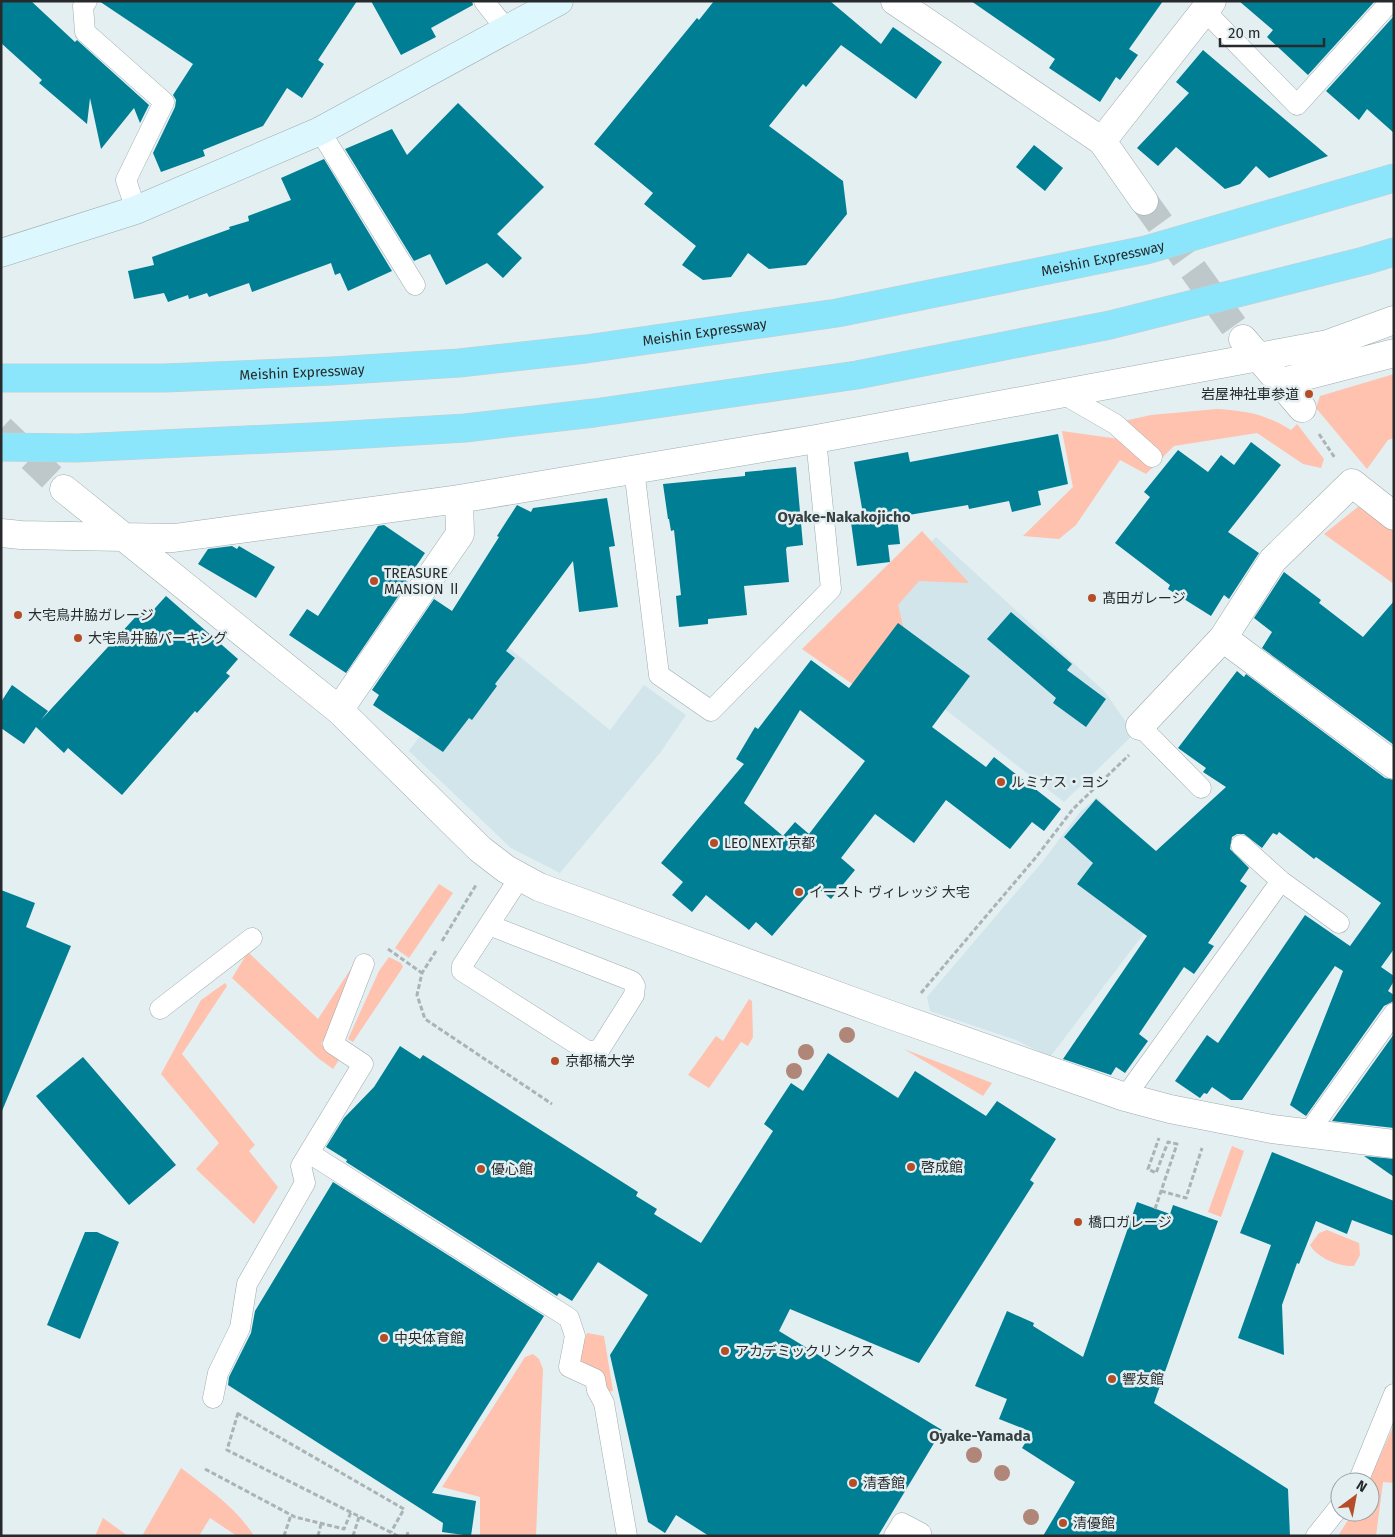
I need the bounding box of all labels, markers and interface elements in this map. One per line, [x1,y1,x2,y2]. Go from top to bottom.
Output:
scale bar [1220,15,1324,47]
text: 20 m [1228,24,1261,42]
street label: Meishin Expressway [1040,237,1166,280]
street label: Meishin Expressway [641,315,768,349]
street label: Meishin Expressway [239,360,365,383]
place label: 岩屋神社車参道 [1201,386,1299,403]
marker: 岩屋神社車参道 [1303,388,1315,400]
district label: Oyake-Nakakojicho [778,508,911,526]
place label: TREASURE MANSION Ⅱ [384,565,461,598]
marker: TREASURE MANSION Ⅱ [368,575,380,587]
place label: 髙田ガレージ [1102,590,1186,607]
marker: 髙田ガレージ [1086,592,1098,604]
place label: 大宅鳥井脇ガレージ [28,607,154,624]
marker: 大宅鳥井脇ガレージ [12,609,24,621]
place label: 大宅鳥井脇パーキング [88,630,228,647]
marker: 大宅鳥井脇パーキング [72,632,84,644]
place label: ルミナス・ヨシ [1011,774,1109,791]
marker: ルミナス・ヨシ [995,776,1007,788]
place label: LEO NEXT 京都 [724,835,815,852]
marker: LEO NEXT 京都 [708,837,720,849]
place label: イースト ヴィレッジ 大宅 [809,884,970,901]
marker: イースト ヴィレッジ 大宅 [793,886,805,898]
place label: 京都橘大学 [565,1053,635,1070]
marker: 京都橘大学 [549,1055,561,1067]
place label: 啓成館 [921,1159,963,1176]
place label: 優心館 [491,1161,533,1178]
marker: 啓成館 [905,1161,917,1173]
marker: 優心館 [475,1163,487,1175]
place label: 橋口ガレージ [1088,1214,1172,1231]
marker: 橋口ガレージ [1072,1216,1084,1228]
place label: 中央体育館 [394,1330,464,1347]
marker: 中央体育館 [378,1332,390,1344]
place label: アカデミックリンクス [735,1343,875,1360]
marker: アカデミックリンクス [719,1345,731,1357]
place label: 響友館 [1122,1371,1164,1388]
marker: 響友館 [1106,1373,1118,1385]
district label: Oyake-Yamada [929,1427,1031,1445]
north arrow [1330,1472,1380,1522]
place label: 清香館 [863,1475,905,1492]
marker: 清香館 [847,1477,859,1489]
text: N [1353,1477,1370,1496]
place label: 清優館 [1073,1515,1115,1532]
marker: 清優館 [1057,1517,1069,1529]

